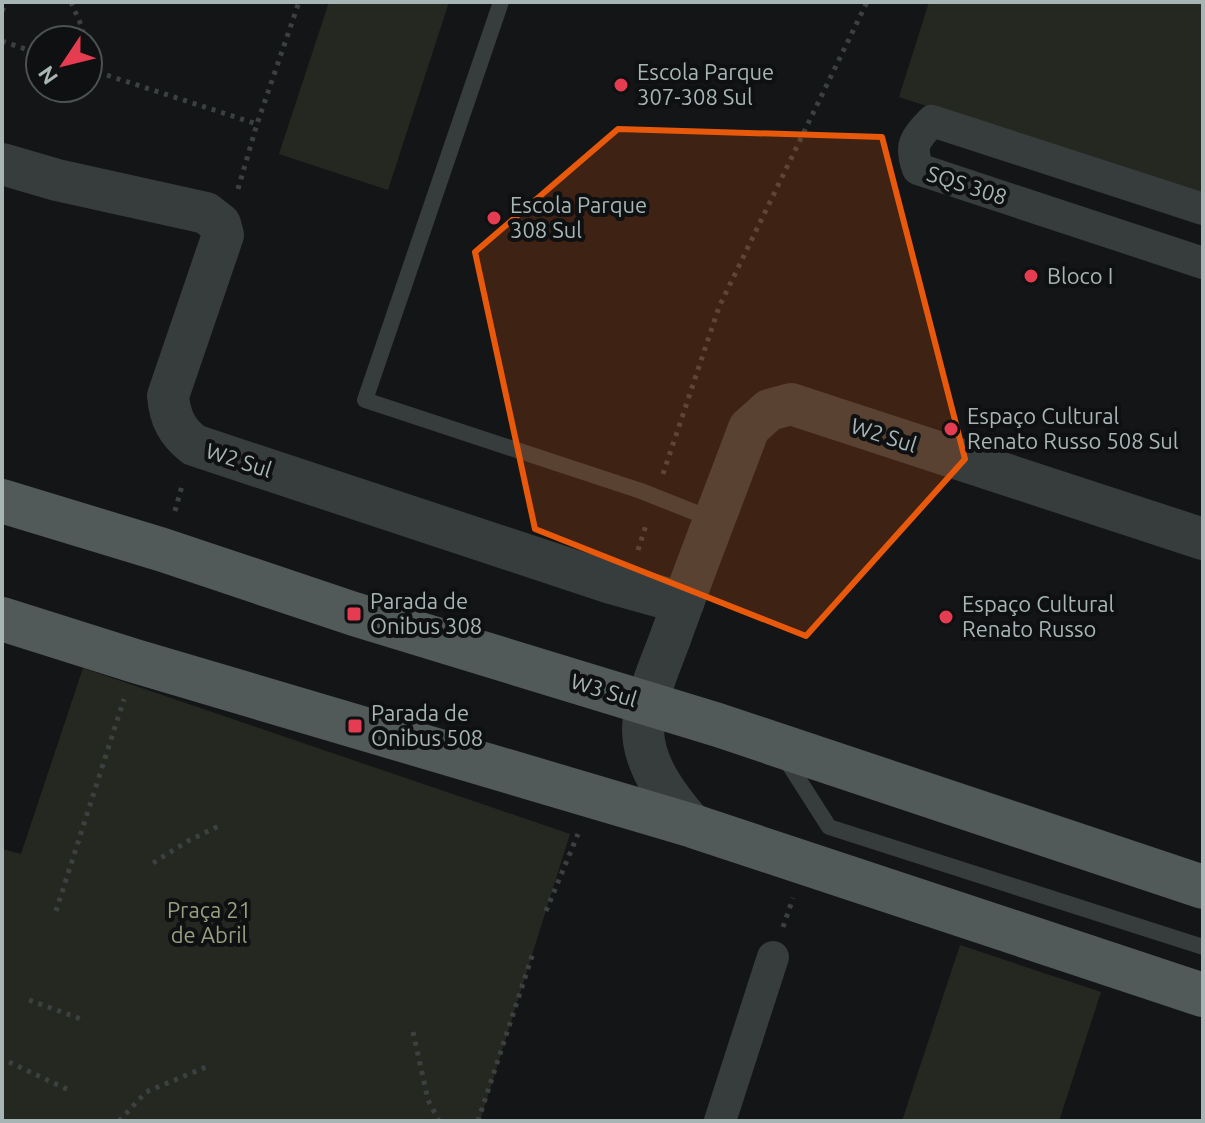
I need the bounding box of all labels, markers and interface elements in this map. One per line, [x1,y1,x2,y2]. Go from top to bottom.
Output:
north arrow [24,24,104,104]
place label: Escola Parque 307-308 Sul [637,59,774,109]
text: N [32,62,62,90]
marker: Escola Parque 307-308 Sul [612,76,630,94]
street label: SQS 308 [924,160,1010,209]
place label: Escola Parque 308 Sul [510,192,647,242]
marker: Escola Parque 308 Sul [485,209,503,227]
place label: Bloco I [1047,263,1113,288]
marker: Bloco I [1022,267,1040,285]
place label: Espaço Cultural Renato Russo 508 Sul [967,403,1179,453]
street label: W2 Sul [848,412,920,457]
marker: Espaço Cultural Renato Russo 508 Sul [942,420,960,438]
street label: W2 Sul [203,437,275,482]
place label: Parada de Onibus 308 [370,588,482,638]
place label: Espaço Cultural Renato Russo [962,591,1115,641]
marker: Parada de Onibus 308 [345,605,363,623]
marker: Espaço Cultural Renato Russo [937,608,955,626]
street label: W3 Sul [568,668,640,711]
place label: Parada de Onibus 508 [371,700,483,750]
marker: Parada de Onibus 508 [346,717,364,735]
park label: Praça 21 de Abril [167,897,251,947]

